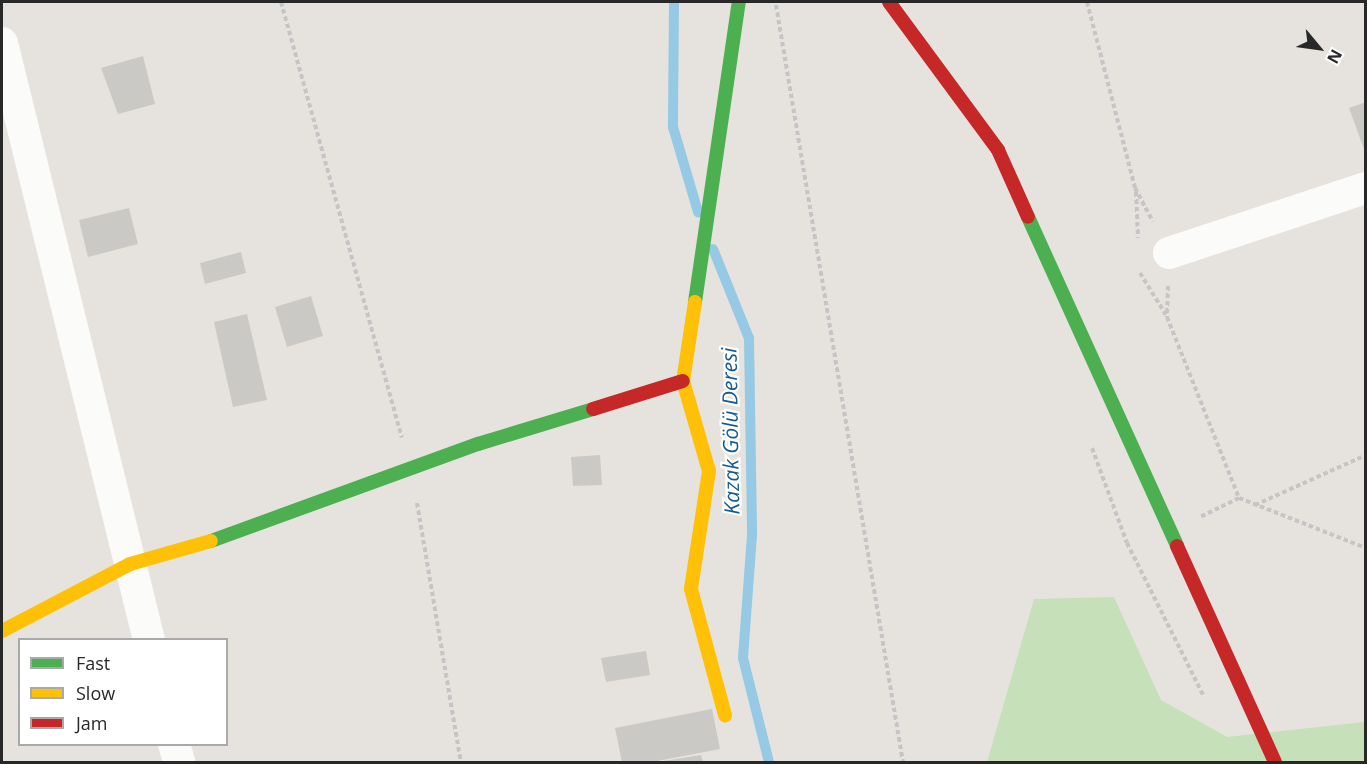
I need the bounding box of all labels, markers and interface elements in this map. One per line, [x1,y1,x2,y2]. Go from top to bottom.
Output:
north arrow [1289,18,1349,78]
text: N [1322,46,1348,68]
water label: Kazak Gölü Deresi [716,347,744,515]
legend [18,638,228,746]
text: Fast [76,651,110,675]
text: Slow [76,681,115,705]
text: Jam [76,711,108,735]

